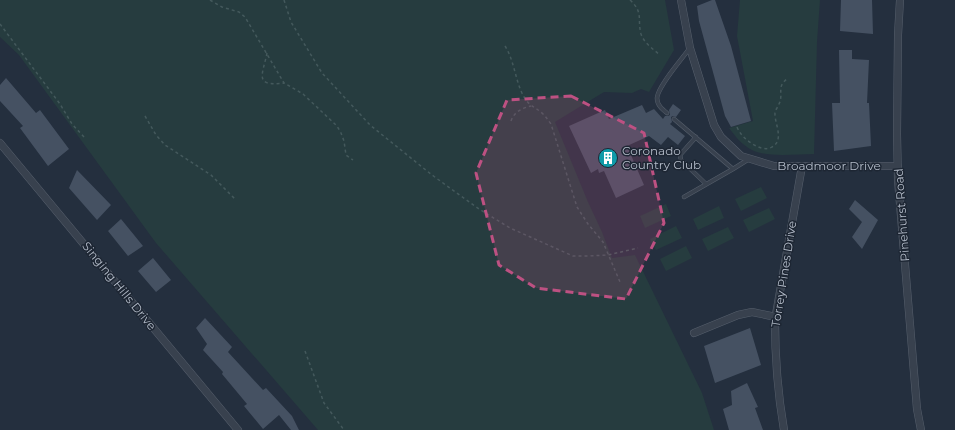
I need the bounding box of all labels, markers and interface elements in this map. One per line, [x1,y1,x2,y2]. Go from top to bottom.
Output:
place label: Coronado Country Club [622,143,701,172]
building icon: Coronado Country Club [597,147,619,169]
street label: Broadmoor Drive [777,158,881,173]
street label: Pinehurst Road [891,168,912,262]
street label: Torrey Pines Drive [768,220,799,328]
street label: Singing Hills Drive [79,238,160,333]

